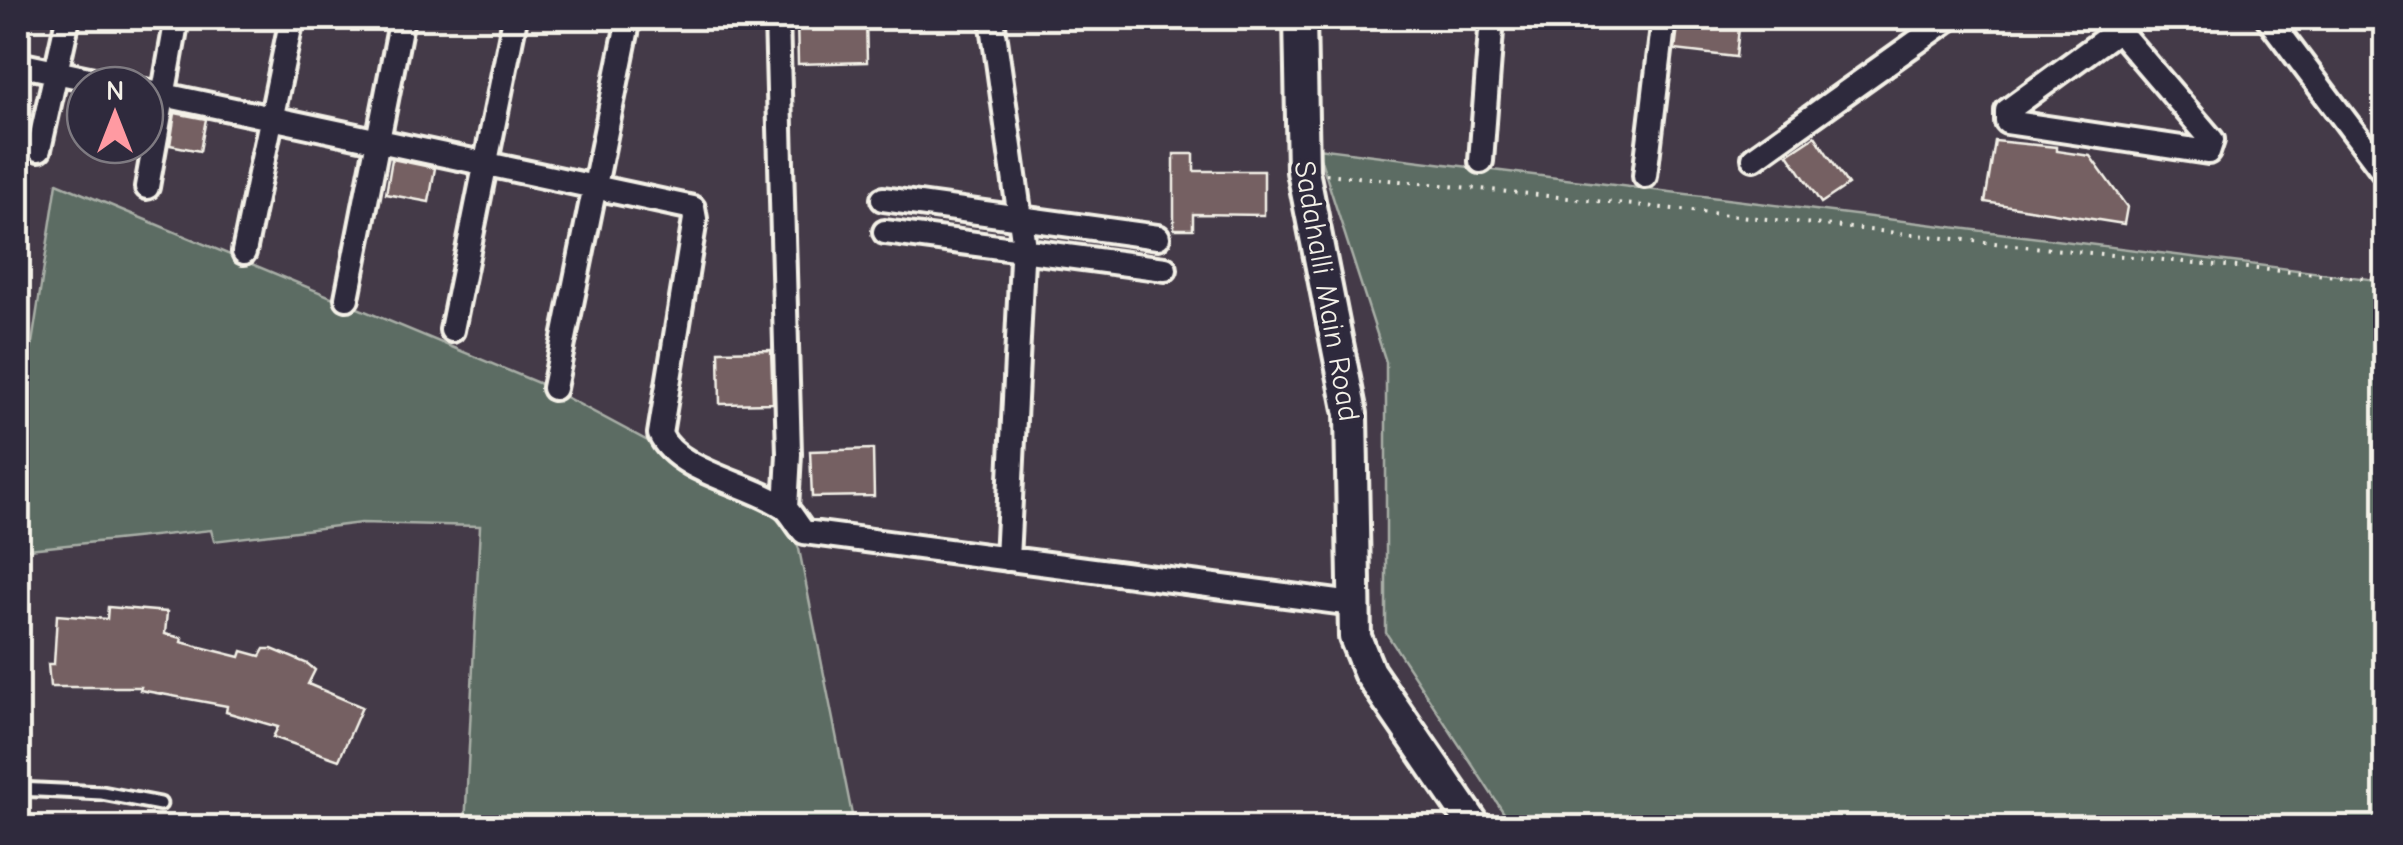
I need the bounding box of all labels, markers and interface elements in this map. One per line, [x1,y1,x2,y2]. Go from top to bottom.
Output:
north arrow [65,65,165,165]
text: N [106,75,124,107]
street label: Sadahalli Main Road [1286,158,1367,424]

